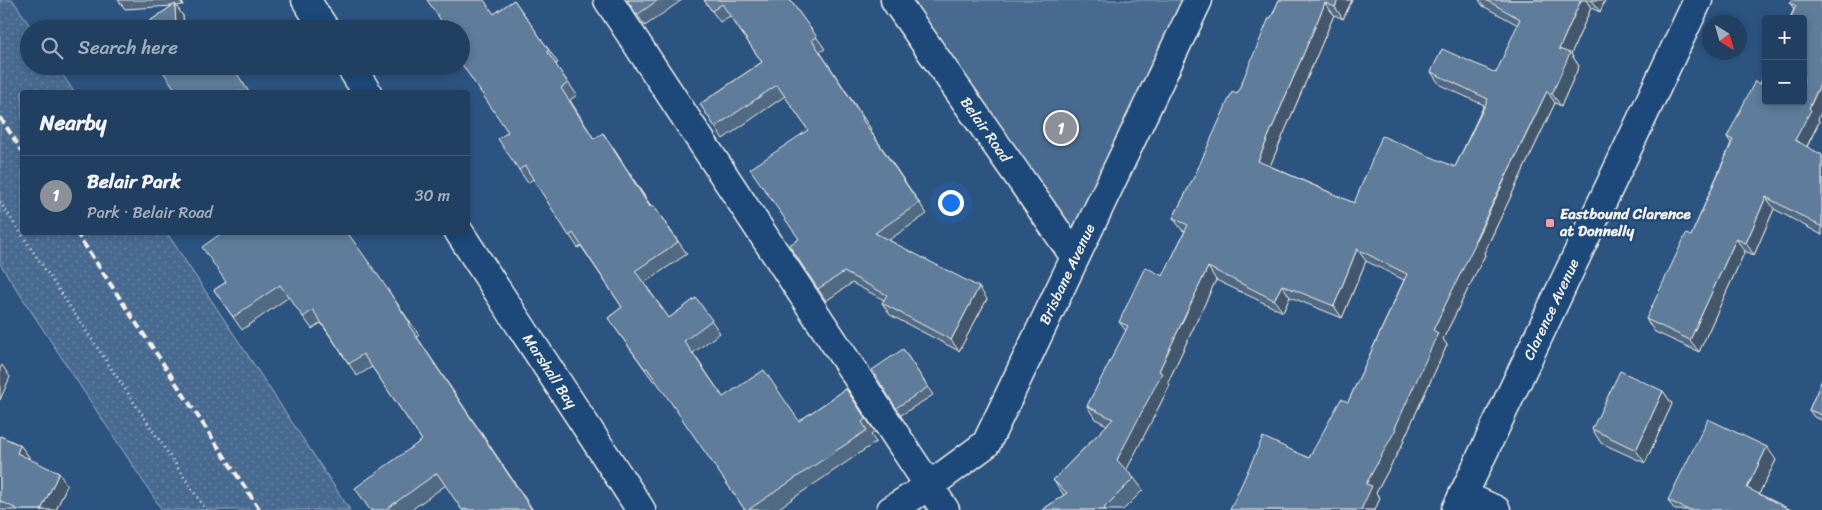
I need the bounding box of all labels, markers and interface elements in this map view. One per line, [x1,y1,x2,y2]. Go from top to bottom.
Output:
north arrow [1702,15,1747,60]
map controls [1762,15,1807,105]
button: + [1762,15,1807,60]
search box [20,20,470,75]
text: Search here [78,31,178,64]
icon: search [38,34,66,62]
button: − [1762,60,1807,105]
street label: Belair Road [953,91,1019,169]
text: Nearby [40,104,106,142]
pin: 1 [1045,109,1077,147]
text: Belair Park [87,165,181,198]
text: 1 [53,181,59,210]
text: 30 m [415,181,450,210]
your location [938,190,964,216]
text: Park · Belair Road [87,198,213,227]
place label: Eastbound Clarence at Donnelly [1559,201,1691,244]
marker: Eastbound Clarence at Donnelly [1544,217,1556,229]
street label: Brisbane Avenue [1032,219,1102,329]
street label: Clarence Avenue [1516,254,1586,365]
street label: Marshall Bay [516,328,584,414]

